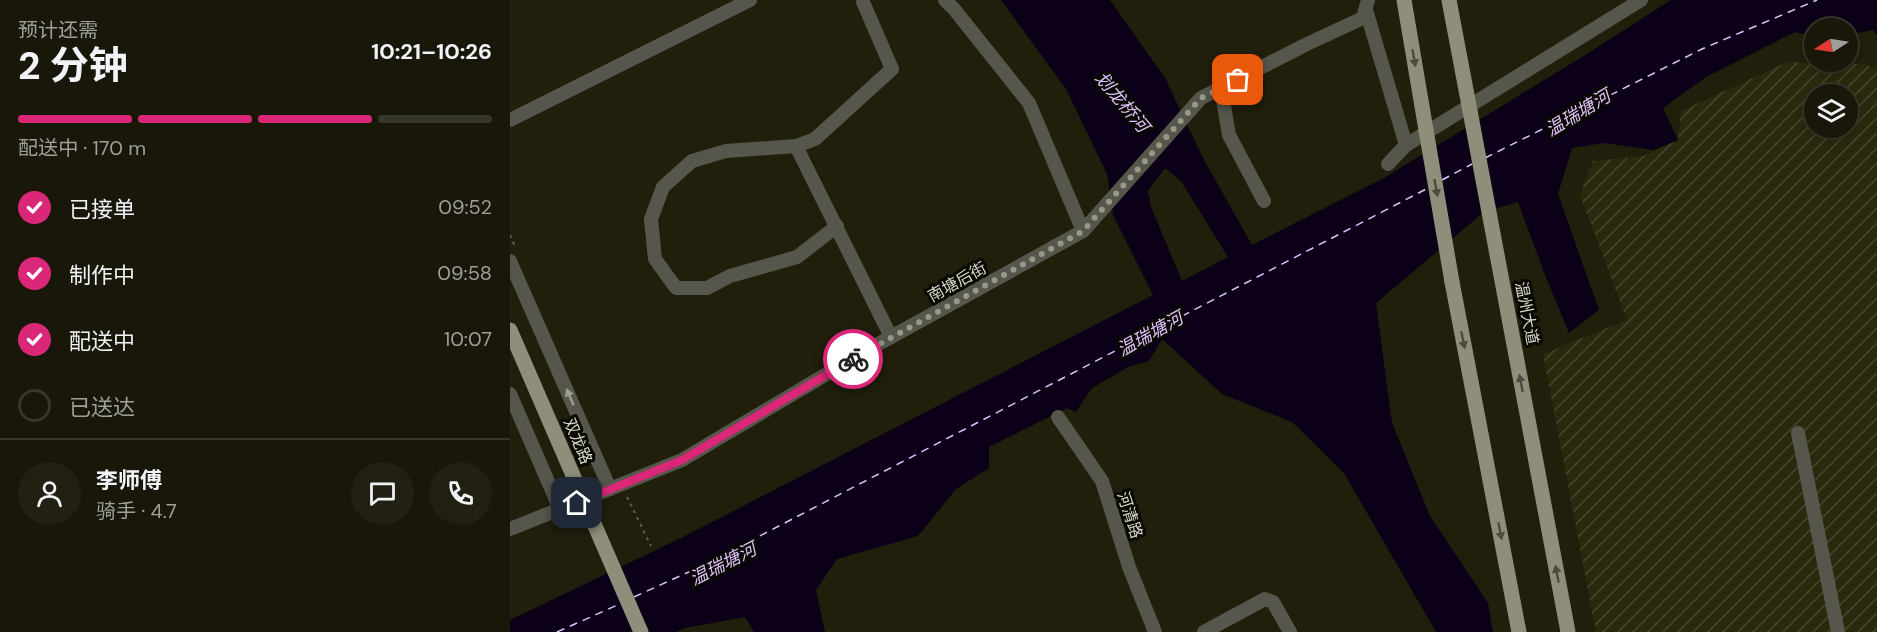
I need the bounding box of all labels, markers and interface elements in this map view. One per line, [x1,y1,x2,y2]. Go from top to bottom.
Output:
text: 预计还需 [18,17,98,43]
north arrow [1804,18,1858,72]
map controls [1804,18,1858,138]
text: 10:21–10:26 [371,37,492,66]
text: 2 分钟 [18,40,128,91]
one-way arrow [1409,48,1418,67]
pin [1212,54,1263,105]
icon: bag [1221,63,1254,96]
water label: 划龙桥河 [1090,67,1156,140]
water label: 温瑞塘河 [1541,83,1618,142]
button: layers [1804,84,1858,138]
text: 配送中 · 170 m [18,135,146,161]
one-way arrow [1432,179,1441,198]
icon: check [18,191,51,224]
text: 09:52 [438,194,492,220]
text: 已接单 [69,195,135,224]
icon: check [18,257,51,290]
street label: 南塘后街 [924,257,990,307]
text: 09:58 [437,260,492,286]
text: 制作中 [69,261,135,290]
street label: 温州大道 [1511,280,1543,346]
water label: 温瑞塘河 [1113,305,1190,362]
icon: check [18,323,51,356]
text: 10:07 [444,326,492,352]
text: 配送中 [69,327,135,356]
courier [823,329,883,389]
one-way arrow [1459,331,1468,350]
icon: bike [837,343,870,376]
one-way arrow [1517,373,1526,392]
one-way arrow [565,389,574,406]
text: 已送达 [69,393,135,422]
street label: 双龙路 [559,415,597,467]
button: person [18,462,81,525]
button: chat [351,462,414,525]
button: phone [429,462,492,525]
text: 李师傅 [96,466,162,495]
pin [551,477,602,528]
icon: home [560,486,593,519]
street label: 河清路 [1113,489,1147,541]
text: 骑手 · 4.7 [96,498,177,524]
one-way arrow [1496,522,1505,541]
water label: 温瑞塘河 [685,536,763,591]
one-way arrow [1552,565,1561,584]

